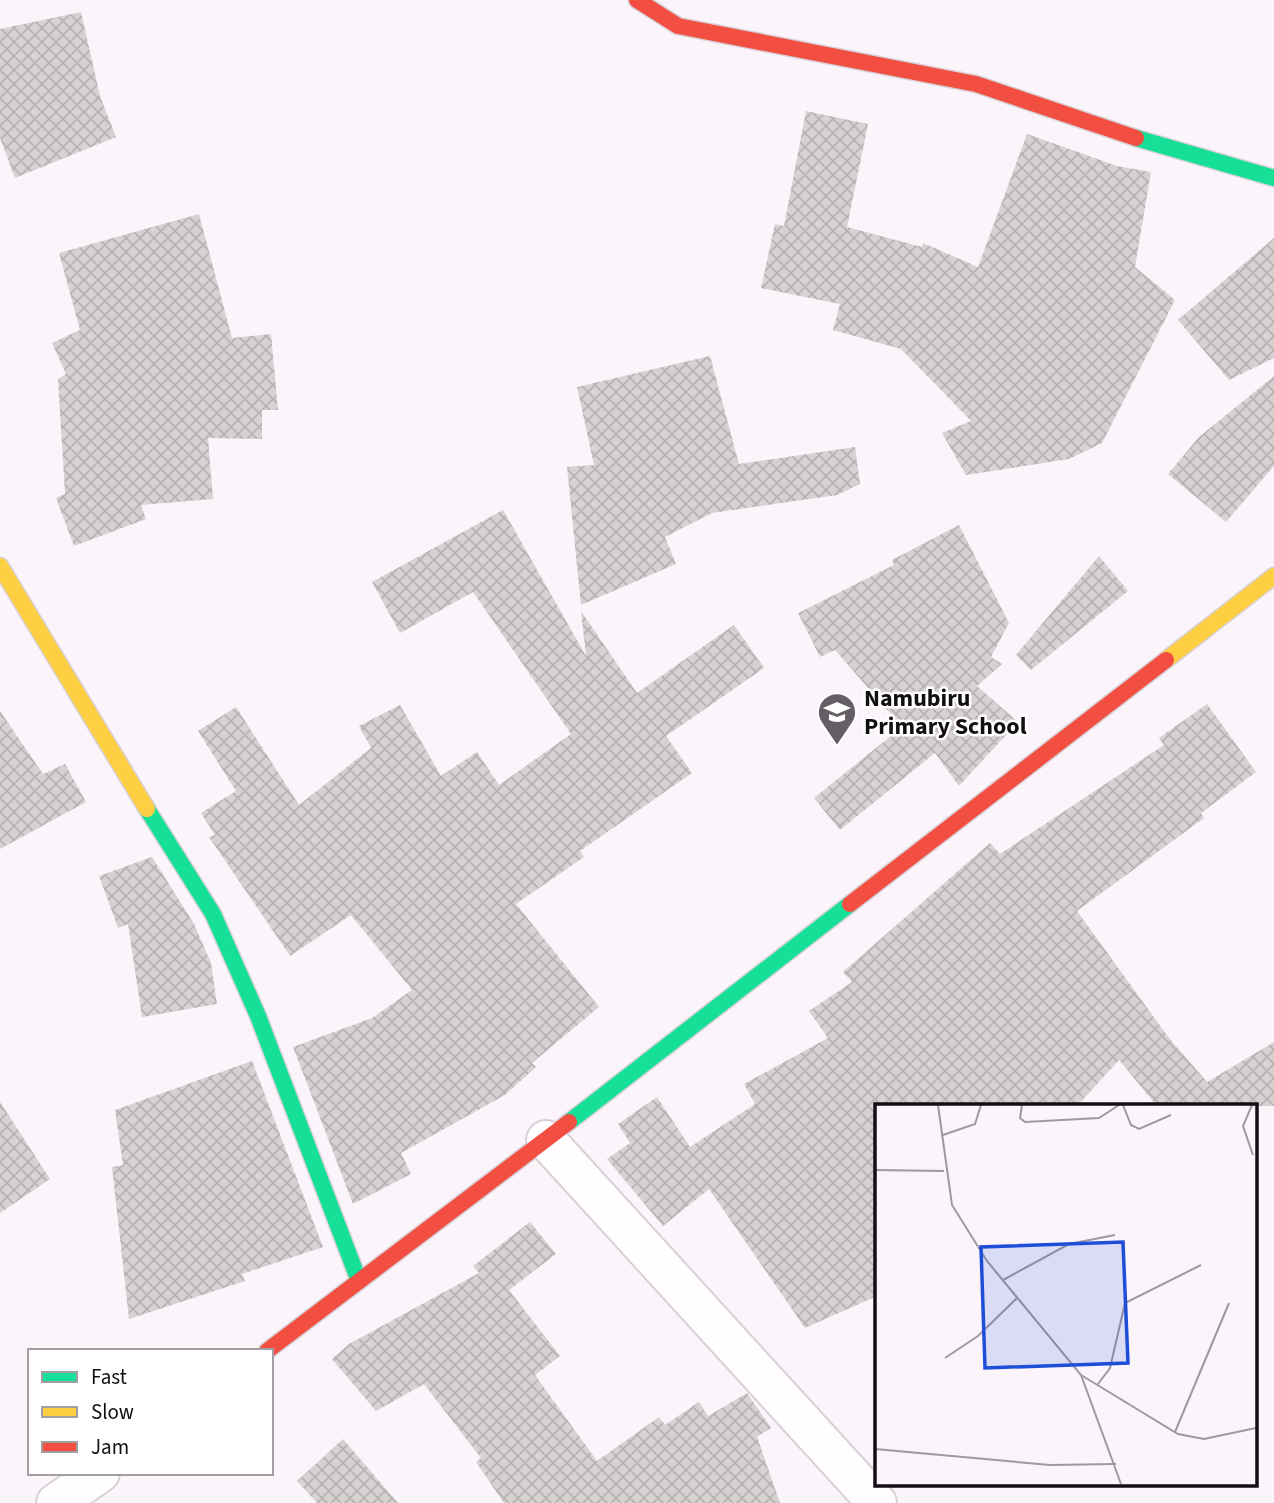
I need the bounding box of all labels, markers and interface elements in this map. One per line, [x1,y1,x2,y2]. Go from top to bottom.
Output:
place label: Namubiru Primary School [864,681,1027,744]
school or university icon: Namubiru Primary School [816,691,858,746]
inset map [875,1104,1256,1486]
legend [28,1349,273,1475]
text: Fast [91,1362,127,1392]
text: Slow [91,1397,134,1427]
text: Jam [91,1432,129,1462]

